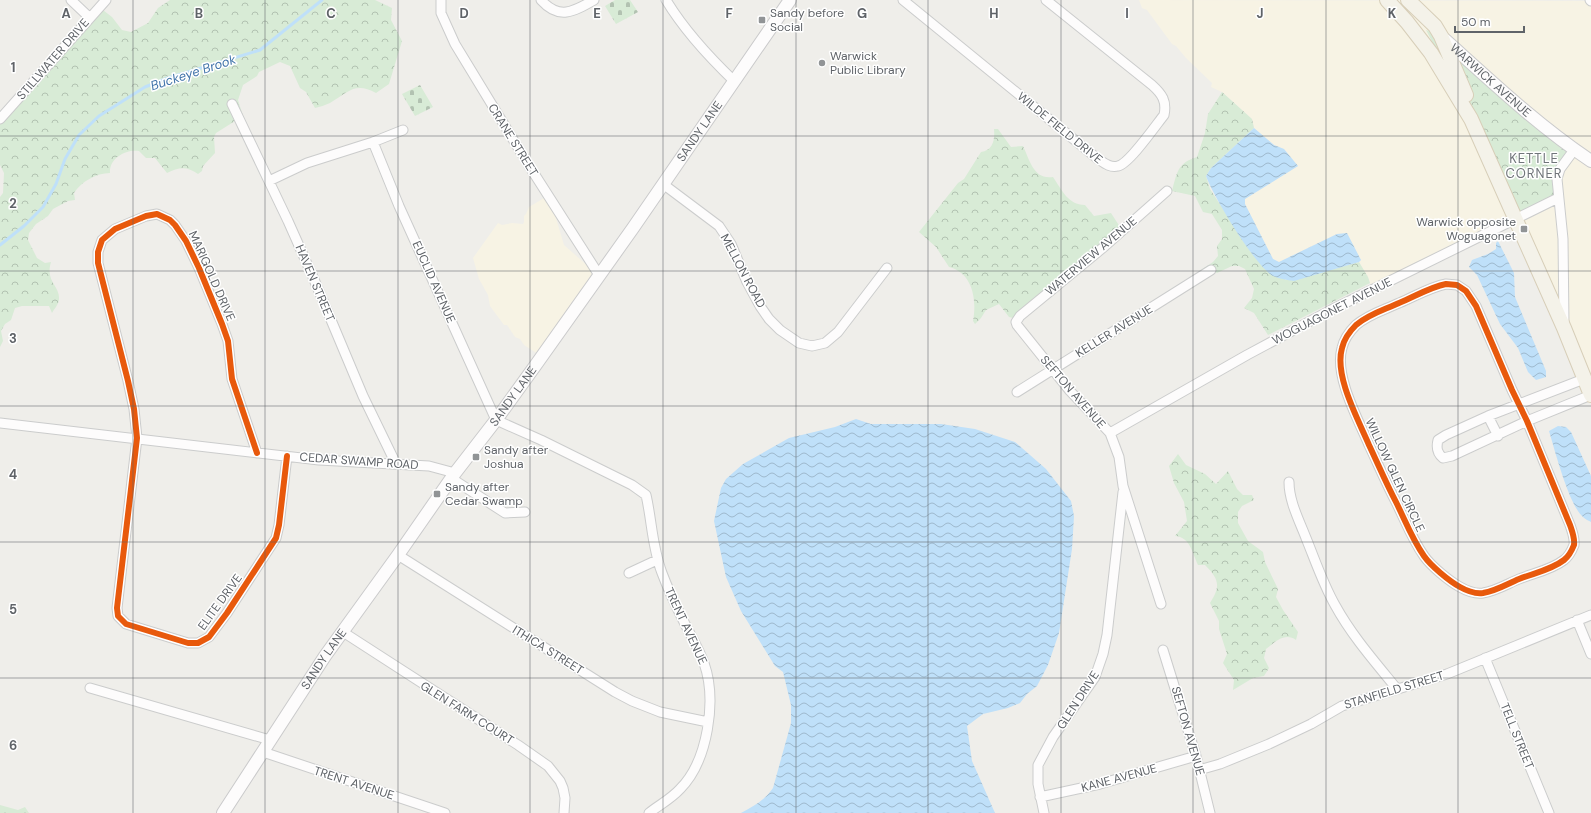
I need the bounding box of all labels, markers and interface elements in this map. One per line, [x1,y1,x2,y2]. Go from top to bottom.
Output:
text: A [61,5,71,22]
text: B [195,5,203,22]
text: C [326,5,336,22]
text: D [459,5,469,22]
text: E [593,5,601,22]
text: F [725,5,733,22]
place label: Sandy before Social [770,5,844,35]
text: G [857,5,867,22]
text: H [989,5,999,22]
text: I [1125,5,1129,22]
text: J [1256,5,1264,22]
text: K [1388,5,1397,22]
scale bar [1455,8,1524,34]
text: 50 m [1461,14,1490,30]
street label: STILLWATER DRIVE [13,15,93,103]
marker: Sandy before Social [757,15,767,25]
street label: WARWICK AVENUE [1446,40,1535,121]
place label: Warwick Public Library [830,48,906,78]
water label: Buckeye Brook [148,51,238,94]
marker: Warwick Public Library [817,58,827,68]
text: 1 [11,59,15,76]
street label: WILDE FIELD DRIVE [1014,89,1106,168]
street label: SANDY LANE [673,98,726,165]
street label: CRANE STREET [484,101,542,180]
district label: KETTLE CORNER [1505,150,1563,182]
text: 2 [9,195,17,212]
street label: WATERVIEW AVENUE [1042,213,1140,299]
place label: Warwick opposite Woguagonet [1416,214,1516,244]
marker: Warwick opposite Woguagonet [1519,224,1529,234]
street label: MARIGOLD DRIVE [185,228,239,324]
street label: MELLON ROAD [717,231,769,311]
street label: EUCLID AVENUE [409,238,459,326]
street label: HAVEN STREET [292,242,339,324]
street label: WOGUAGONET AVENUE [1269,274,1395,348]
street label: KELLER AVENUE [1072,301,1156,361]
text: 3 [9,330,17,347]
street label: SEFTON AVENUE [1037,352,1109,432]
street label: SANDY LANE [486,363,540,430]
street label: WILLOW GLEN CIRCLE [1362,415,1429,535]
place label: Sandy after Joshua [484,442,549,472]
street label: CEDAR SWAMP ROAD [299,449,419,473]
marker: Sandy after Joshua [471,452,481,462]
text: 4 [9,466,17,483]
place label: Sandy after Cedar Swamp [445,479,523,509]
marker: Sandy after Cedar Swamp [432,489,442,499]
street label: ELITE DRIVE [194,571,246,633]
street label: TRENT AVENUE [661,585,711,667]
text: 5 [9,601,17,618]
street label: ITHICA STREET [509,622,587,678]
street label: SANDY LANE [297,625,350,693]
street label: GLEN DRIVE [1053,667,1103,732]
street label: STANFIELD STREET [1342,667,1446,713]
street label: GLEN FARM COURT [417,678,517,748]
street label: SEFTON AVENUE [1168,685,1208,778]
street label: TELL STREET [1496,700,1538,772]
text: 6 [9,737,17,754]
street label: KANE AVENUE [1079,760,1159,796]
street label: TRENT AVENUE [312,763,396,804]

